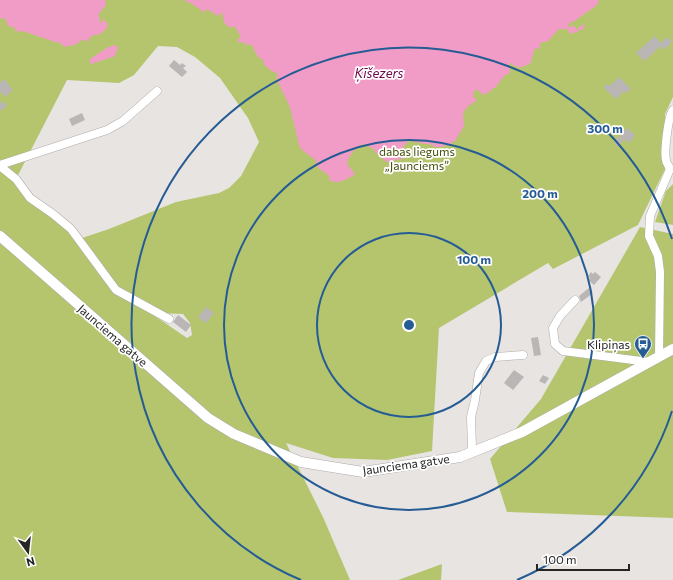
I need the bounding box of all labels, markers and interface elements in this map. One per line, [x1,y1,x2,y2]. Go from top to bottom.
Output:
water label: Ķīšezers [354,65,404,82]
text: 300 m [587,121,623,135]
park label: dabas liegums „Jaunciems” [379,144,455,173]
text: 200 m [522,186,558,200]
text: 100 m [457,252,491,266]
street label: Jaunciema gatve [75,301,151,370]
centre of rings [402,318,416,332]
bus stop icon: Klipiņas [633,334,653,359]
place label: Klipiņas [587,337,630,353]
street label: Jaunciema gatve [362,451,450,478]
north arrow [8,532,48,572]
scale bar [537,546,629,572]
text: 100 m [543,552,577,566]
text: N [25,555,36,569]

